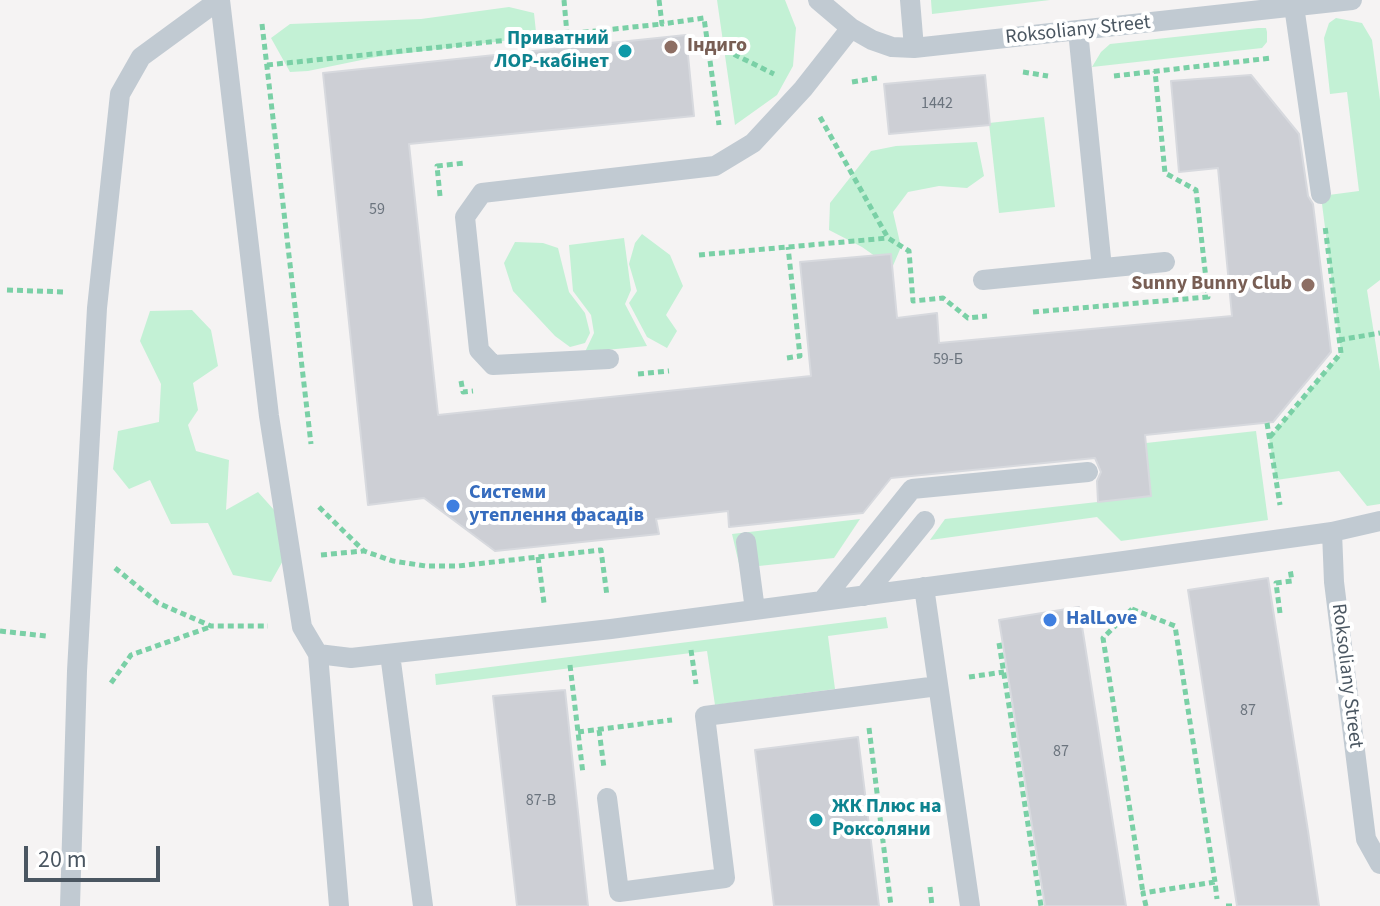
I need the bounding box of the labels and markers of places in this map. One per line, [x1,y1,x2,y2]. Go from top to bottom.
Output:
place label: Приватний ЛОР-кабінет [494,28,609,75]
place label: Індиго [687,35,747,59]
marker: Індиго [662,38,680,56]
marker: Приватний ЛОР-кабінет [616,42,634,60]
place label: Sunny Bunny Club [1131,273,1292,297]
marker: Sunny Bunny Club [1299,276,1317,294]
place label: Системи утеплення фасадів [469,482,644,529]
marker: Системи утеплення фасадів [444,497,462,515]
place label: HalLove [1066,608,1137,632]
marker: HalLove [1041,611,1059,629]
place label: ЖК Плюс на Роксоляни [832,796,942,843]
marker: ЖК Плюс на Роксоляни [807,811,825,829]

